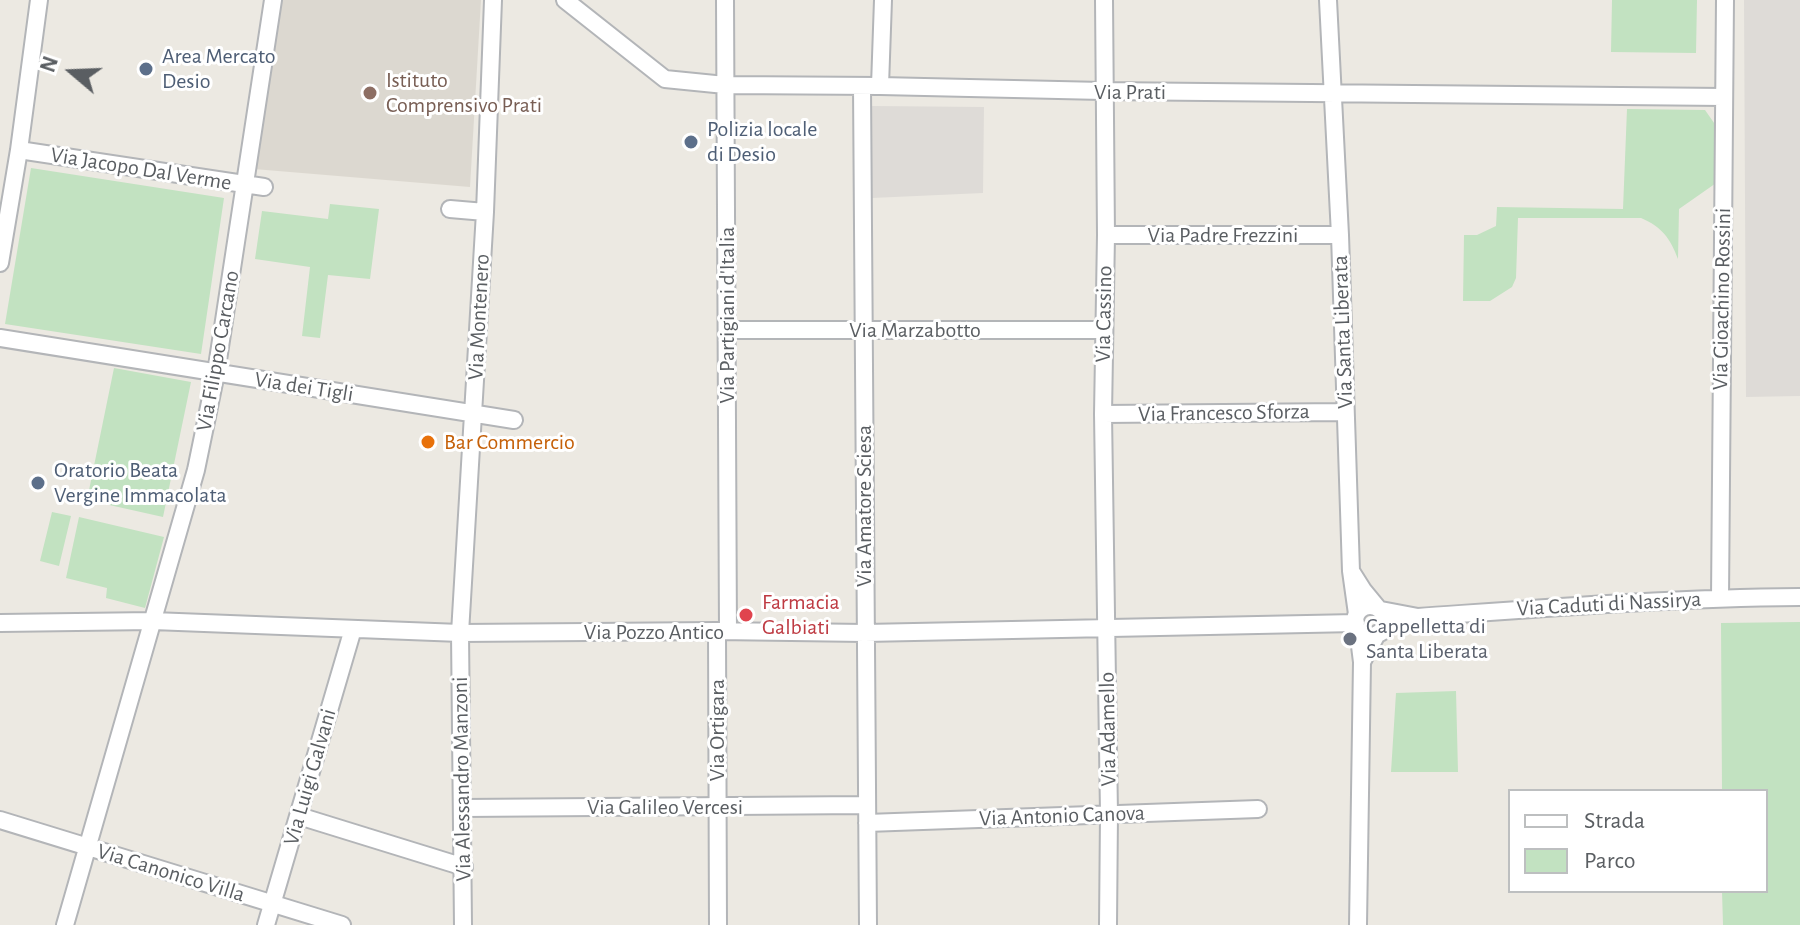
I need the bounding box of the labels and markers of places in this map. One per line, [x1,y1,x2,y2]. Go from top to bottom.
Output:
place label: Area Mercato Desio [162,43,276,94]
marker: Area Mercato Desio [137,60,155,78]
place label: Istituto Comprensivo Prati [386,67,542,118]
marker: Istituto Comprensivo Prati [361,84,379,102]
place label: Polizia locale di Desio [707,116,817,168]
marker: Polizia locale di Desio [682,133,700,151]
place label: Bar Commercio [444,429,575,455]
marker: Bar Commercio [419,433,437,451]
place label: Oratorio Beata Vergine Immacolata [54,457,227,508]
marker: Oratorio Beata Vergine Immacolata [29,474,47,492]
place label: Farmacia Galbiati [762,589,840,640]
marker: Farmacia Galbiati [737,606,755,624]
place label: Cappelletta di Santa Liberata [1366,613,1488,664]
marker: Cappelletta di Santa Liberata [1341,630,1359,648]

